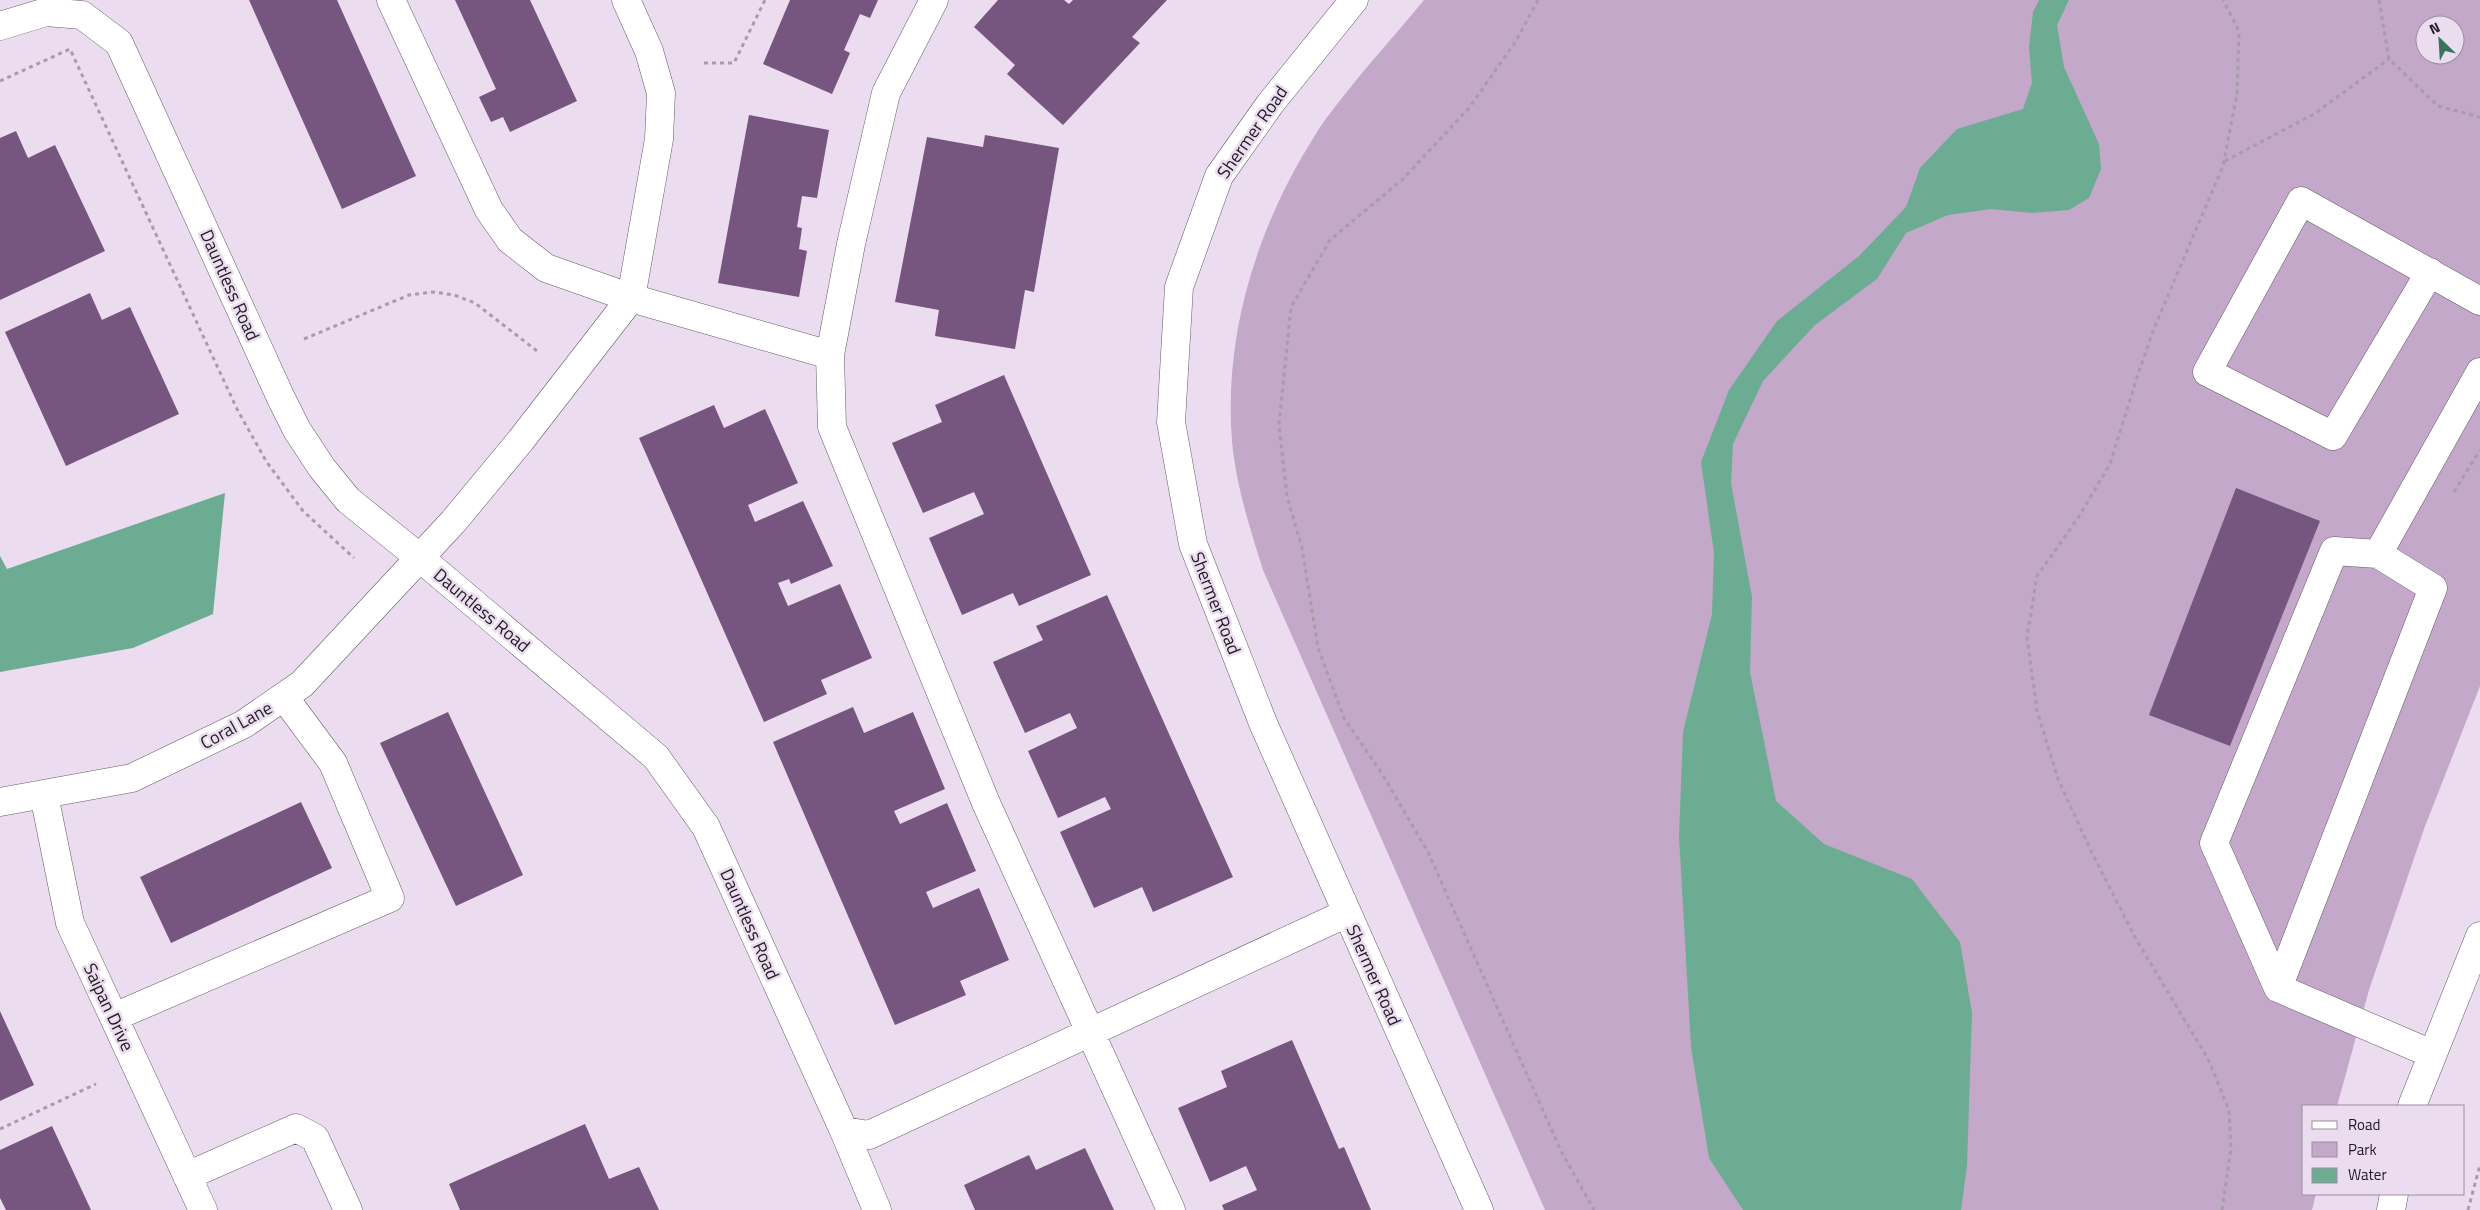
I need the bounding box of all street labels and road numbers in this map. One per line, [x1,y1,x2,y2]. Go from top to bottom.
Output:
street label: Shermer Road [1210,80,1294,184]
street label: Dauntless Road [193,225,267,345]
street label: Shermer Road [1184,548,1248,658]
street label: Dauntless Road [428,561,536,659]
street label: Coral Lane [195,694,277,756]
street label: Dauntless Road [713,864,787,984]
street label: Shermer Road [1340,920,1408,1030]
street label: Saipan Drive [77,959,141,1055]

